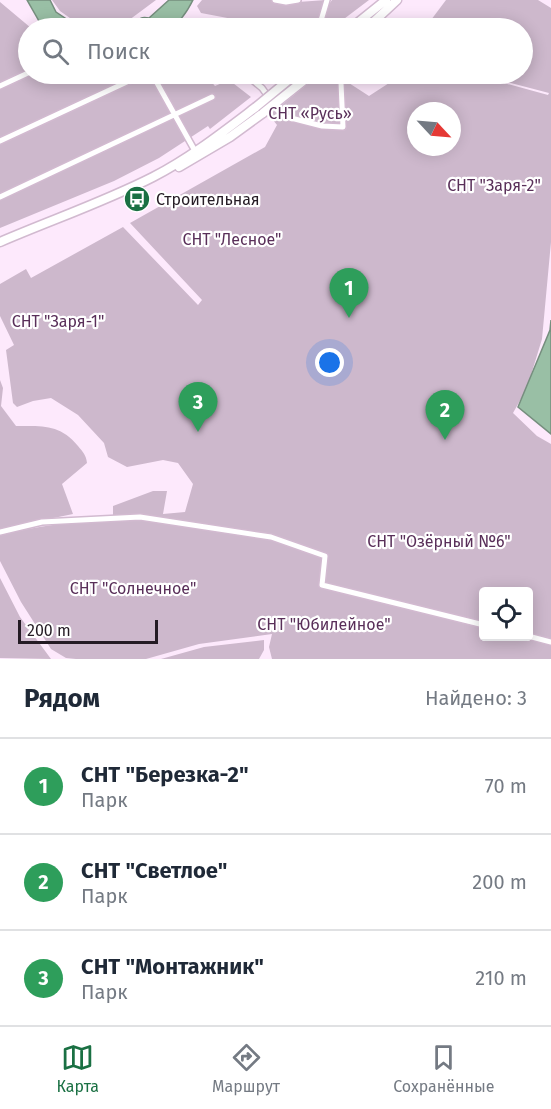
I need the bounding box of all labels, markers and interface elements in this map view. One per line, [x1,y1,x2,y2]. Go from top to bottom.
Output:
search box [18,18,533,84]
icon: search [39,35,72,68]
text: Поиск [87,38,150,65]
north arrow [407,102,461,156]
park label: СНТ «Русь» [268,104,352,123]
park label: СНТ "Заря-2" [447,176,541,195]
bus stop icon: Строительная [122,184,152,214]
place label: Строительная [156,190,260,209]
park label: СНТ "Лесное" [183,230,281,249]
pin: 1 [330,268,368,318]
park label: СНТ "Заря-1" [12,312,104,331]
your location [315,348,344,377]
pin: 3 [178,382,218,432]
pin: 2 [426,390,464,440]
park label: СНТ "Озёрный №6" [367,532,511,551]
park label: СНТ "Солнечное" [70,579,196,598]
map controls [479,587,533,641]
button: locate [479,587,533,641]
park label: СНТ "Юбилейное" [257,615,391,634]
scale bar [18,617,158,644]
text: 200 m [27,621,71,640]
text: Рядом [24,683,100,714]
text: Найдено: 3 [425,686,527,710]
text: СНТ "Березка-2" [81,761,249,788]
text: 1 [39,774,48,798]
text: 70 m [485,774,527,798]
text: Парк [81,788,128,812]
text: СНТ "Светлое" [81,857,227,884]
text: 2 [38,870,49,894]
text: 200 m [472,870,527,894]
text: Парк [81,884,128,908]
text: СНТ "Монтажник" [81,953,264,980]
text: 3 [38,966,49,990]
text: 210 m [475,966,527,990]
text: Парк [81,980,128,1004]
tab: Карта [57,1041,99,1096]
tab: Маршрут [212,1041,280,1096]
tab: Сохранённые [393,1041,494,1096]

